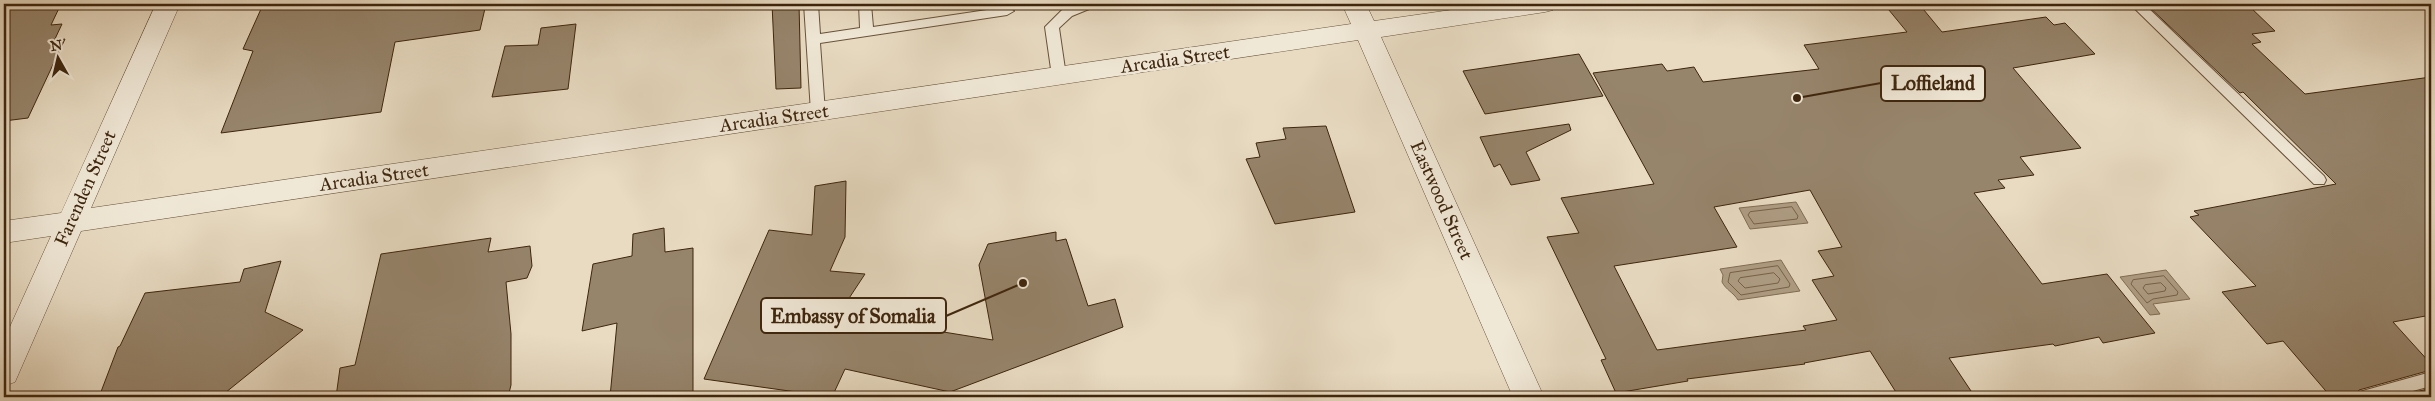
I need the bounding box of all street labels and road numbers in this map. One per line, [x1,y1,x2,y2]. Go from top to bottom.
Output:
street label: Arcadia Street [1118,40,1231,78]
street label: Arcadia Street [717,99,830,137]
street label: Farenden Street [49,126,121,249]
street label: Eastwood Street [1405,137,1479,263]
street label: Arcadia Street [317,158,430,196]

